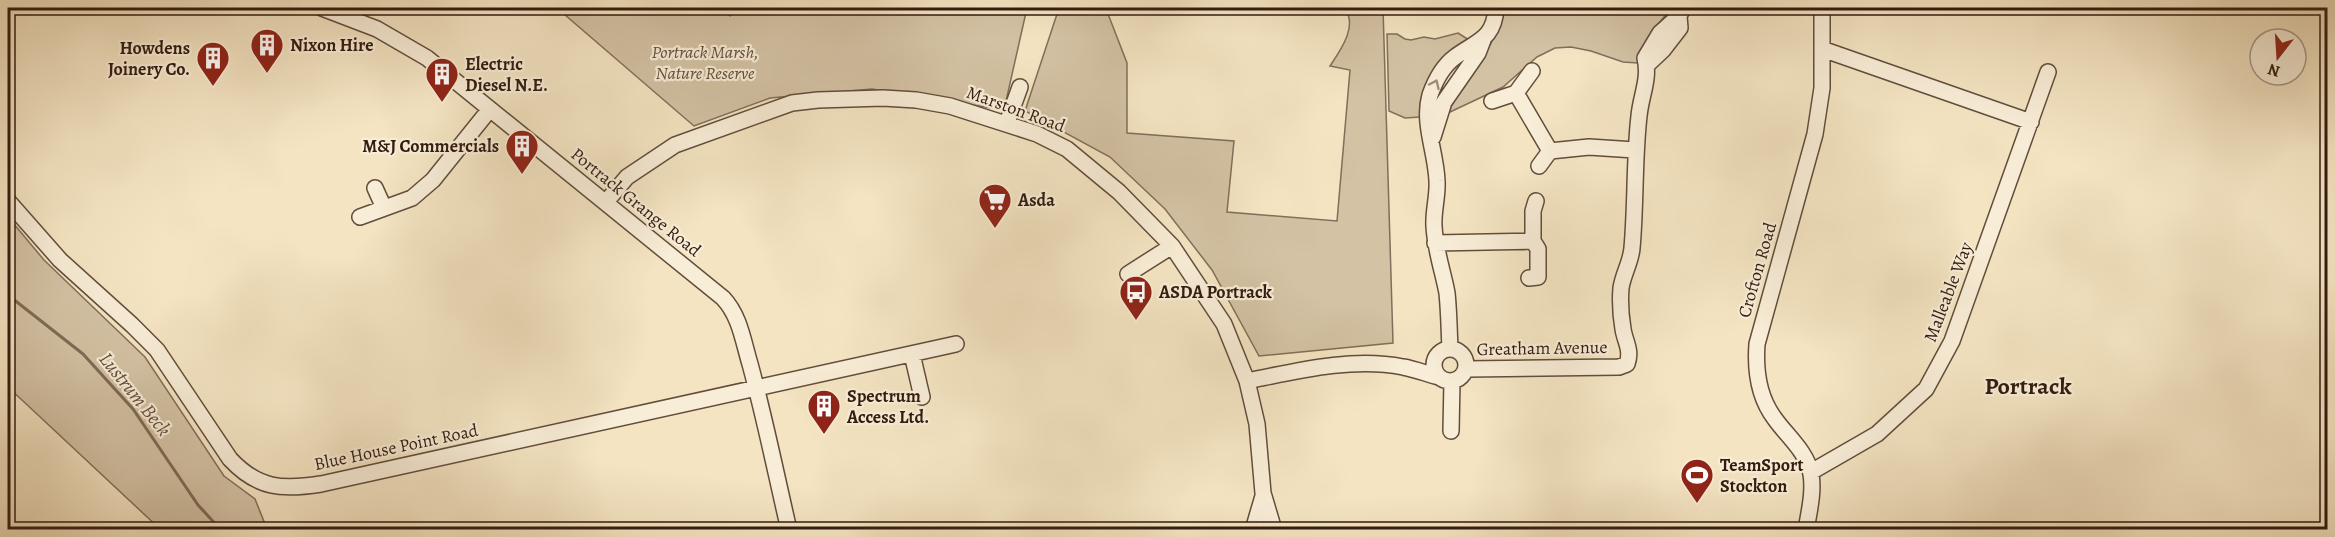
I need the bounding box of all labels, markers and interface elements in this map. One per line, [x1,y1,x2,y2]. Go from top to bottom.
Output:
building icon: Nixon Hire [249,27,285,74]
north arrow [2248,27,2308,87]
place label: Nixon Hire [290,33,374,57]
place label: Howdens Joinery Co. [108,36,190,81]
building icon: Howdens Joinery Co. [195,40,231,87]
park label: Portrack Marsh, Nature Reserve [652,40,758,85]
place label: Electric Diesel N.E. [465,52,548,97]
building icon: Electric Diesel N.E. [424,56,460,103]
text: N [2265,58,2283,83]
one-way arrow [1428,79,1440,90]
street label: Marston Road [963,80,1069,138]
building icon: M&J Commercials [504,128,540,175]
place label: M&J Commercials [362,134,499,158]
street label: Portrack Grange Road [566,142,706,262]
supermarket icon: Asda [977,182,1013,229]
place label: Asda [1017,188,1055,212]
street label: Crofton Road [1732,219,1782,320]
street label: Malleable Way [1918,238,1978,345]
bus stop icon: ASDA Portrack [1118,274,1154,321]
place label: ASDA Portrack [1158,280,1273,304]
street label: Greatham Avenue [1476,335,1608,361]
water label: Lustrum Beck [93,346,177,442]
district label: Portrack [1984,370,2072,402]
place label: Spectrum Access Ltd. [846,384,929,429]
building icon: Spectrum Access Ltd. [806,388,842,435]
street label: Blue House Point Road [312,418,481,476]
place label: TeamSport Stockton [1720,453,1803,498]
sports icon: TeamSport Stockton [1679,457,1715,504]

